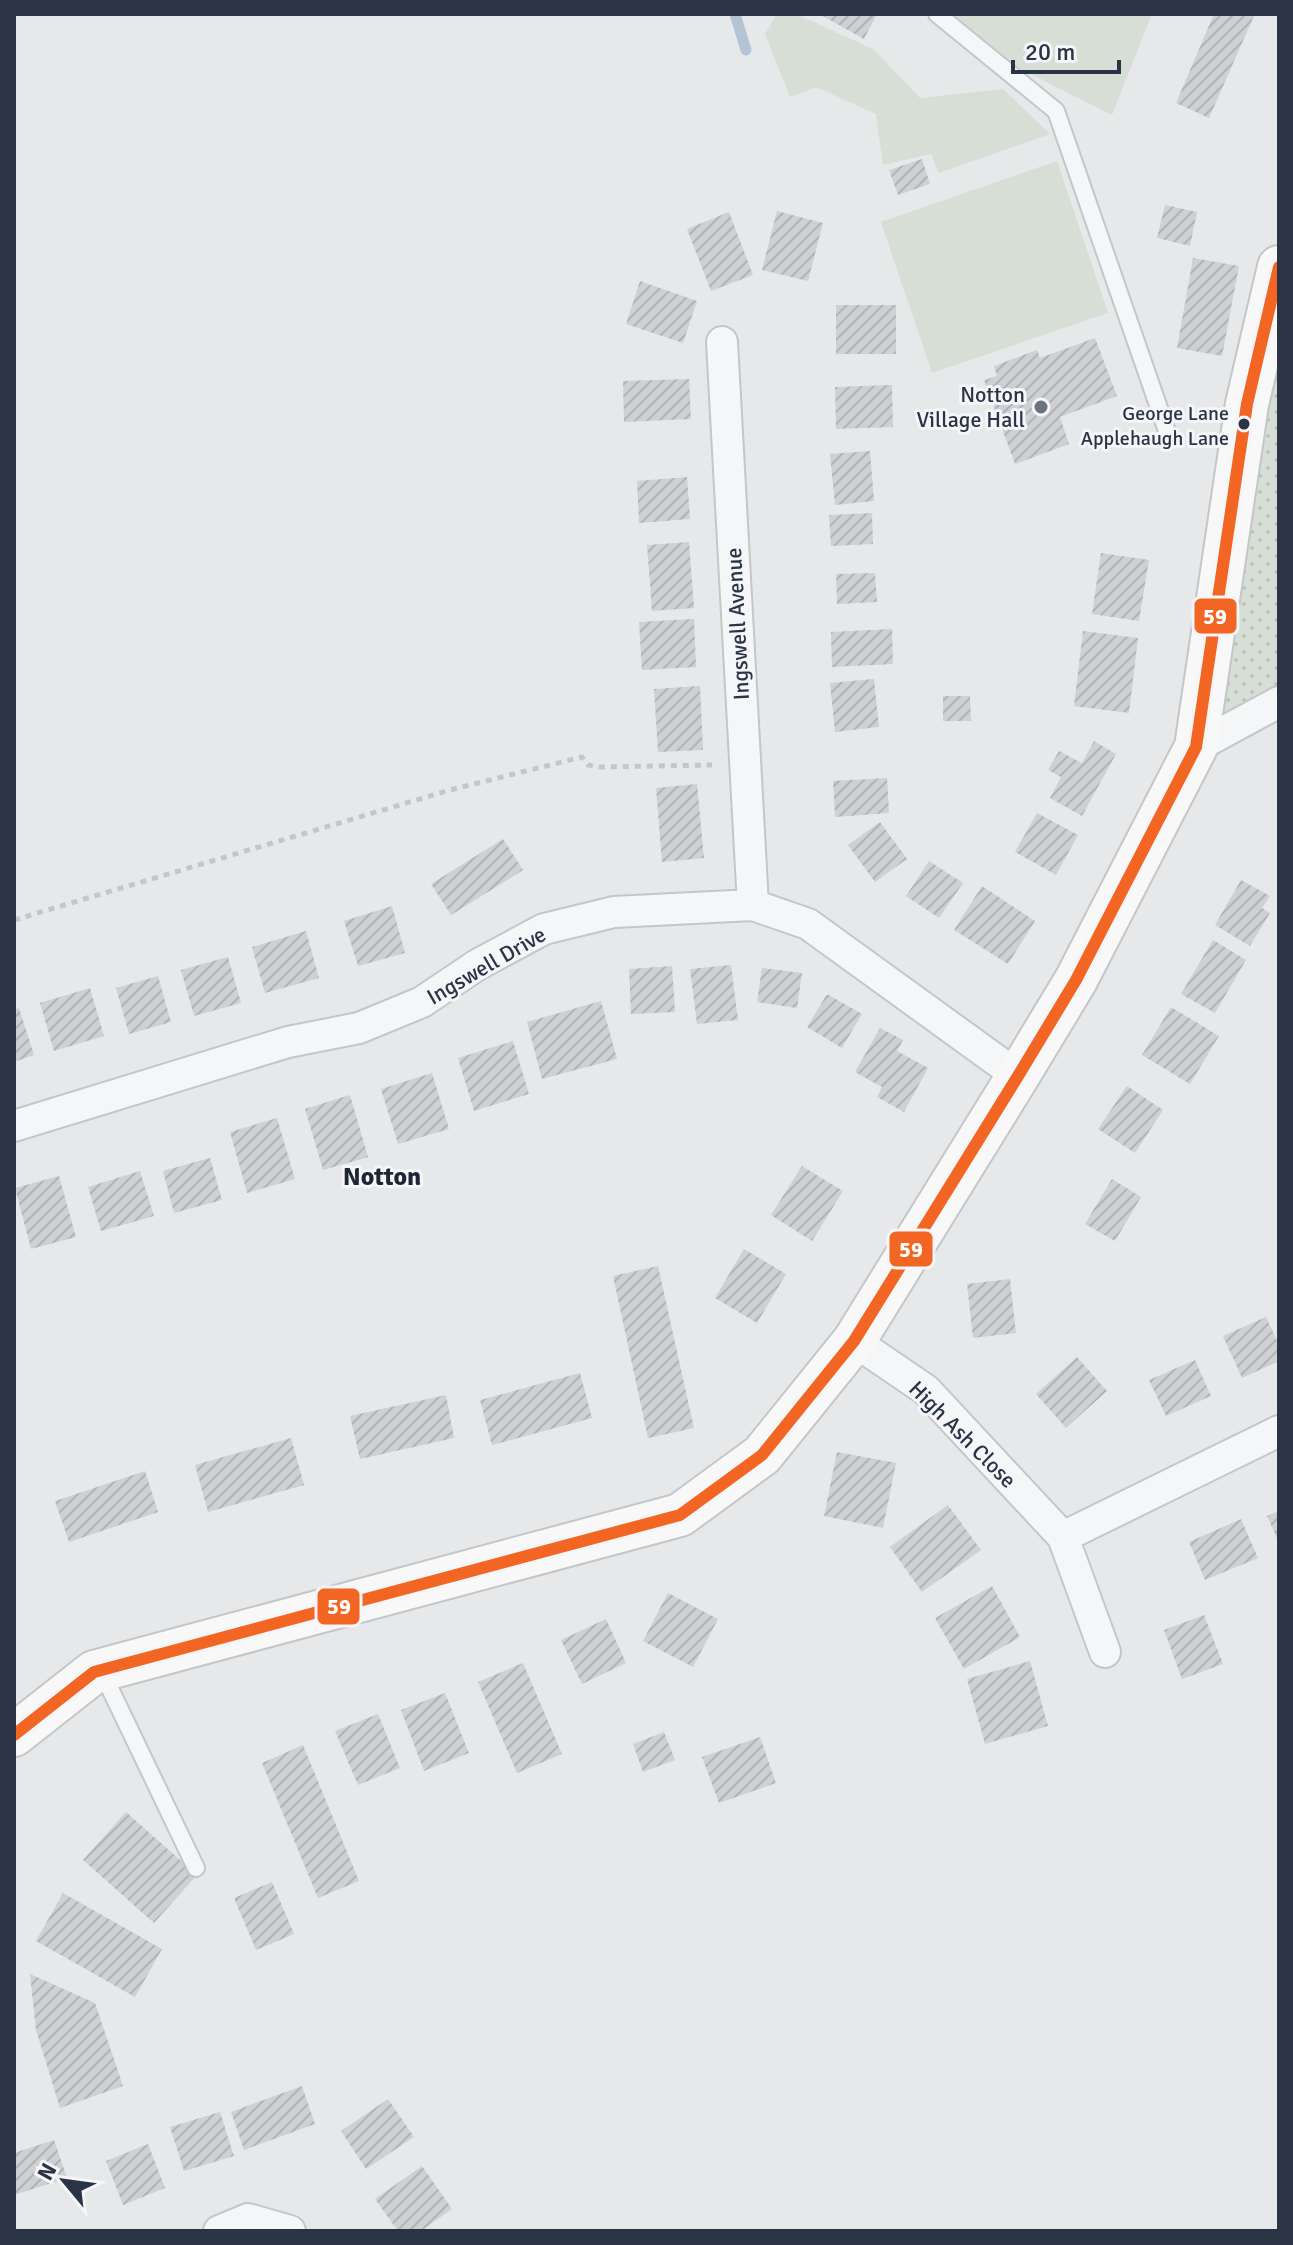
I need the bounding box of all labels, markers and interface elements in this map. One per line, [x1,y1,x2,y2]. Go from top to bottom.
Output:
scale bar [1013,24,1119,74]
text: 20 m [1025,37,1075,67]
place label: Notton Village Hall [916,381,1025,433]
marker: Notton Village Hall [1032,398,1050,416]
place label: George Lane Applehaugh Lane [1081,401,1229,451]
marker: George Lane Applehaugh Lane [1236,416,1252,432]
street label: Ingswell Avenue [720,547,755,701]
line badge: 59 [1193,597,1238,635]
text: 59 [1203,603,1227,630]
street label: Ingswell Drive [422,920,551,1010]
district label: Notton [343,1161,421,1193]
line badge: 59 [888,1230,934,1268]
text: 59 [899,1236,923,1263]
street label: High Ash Close [903,1375,1022,1494]
line badge: 59 [316,1587,361,1626]
text: 59 [327,1593,351,1620]
north arrow [24,2141,104,2221]
text: N [31,2158,62,2185]

